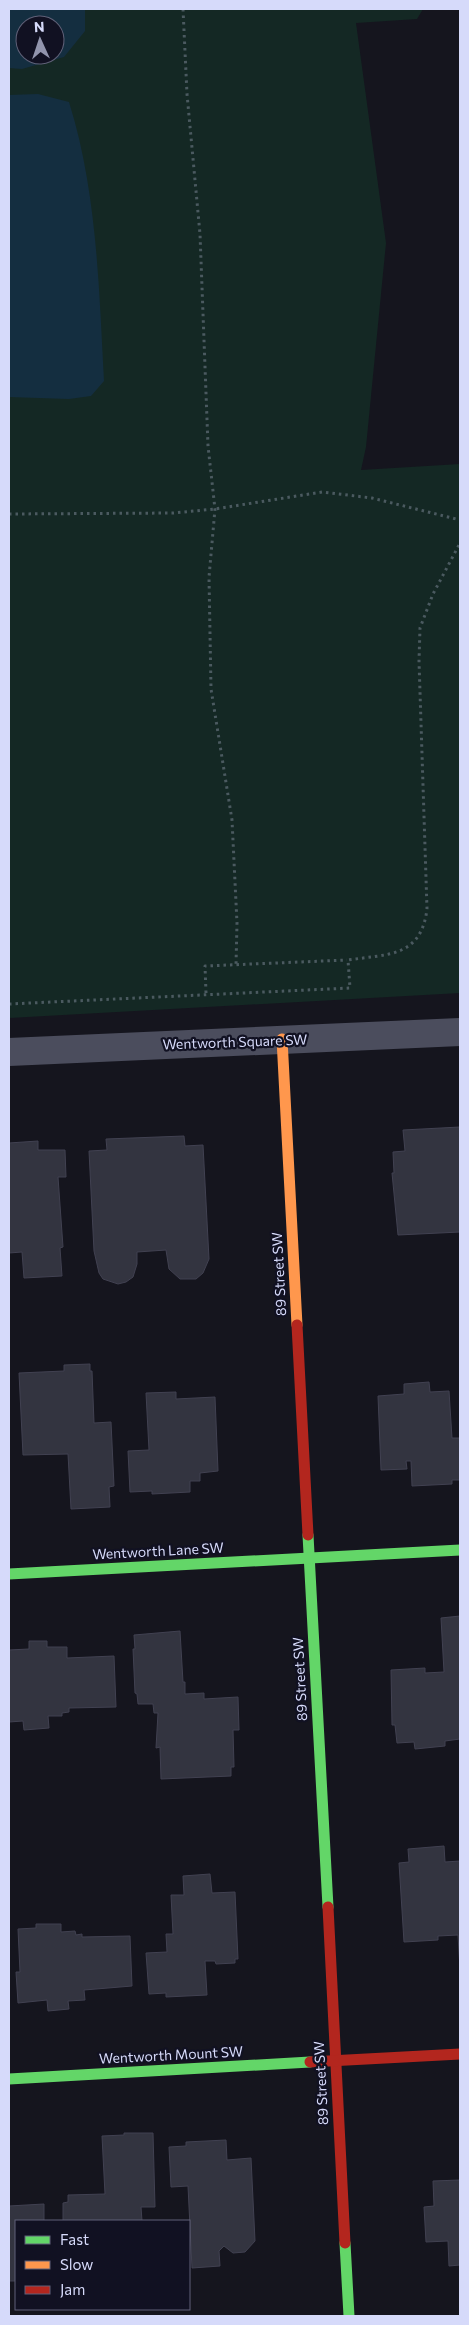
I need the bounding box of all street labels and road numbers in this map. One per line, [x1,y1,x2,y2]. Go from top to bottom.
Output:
street label: Wentworth Square SW [162,1030,308,1053]
street label: 89 Street SW [268,1232,289,1316]
street label: Wentworth Lane SW [92,1539,224,1562]
street label: 89 Street SW [289,1637,310,1721]
street label: 89 Street SW [310,2041,331,2125]
street label: Wentworth Mount SW [99,2042,243,2067]

